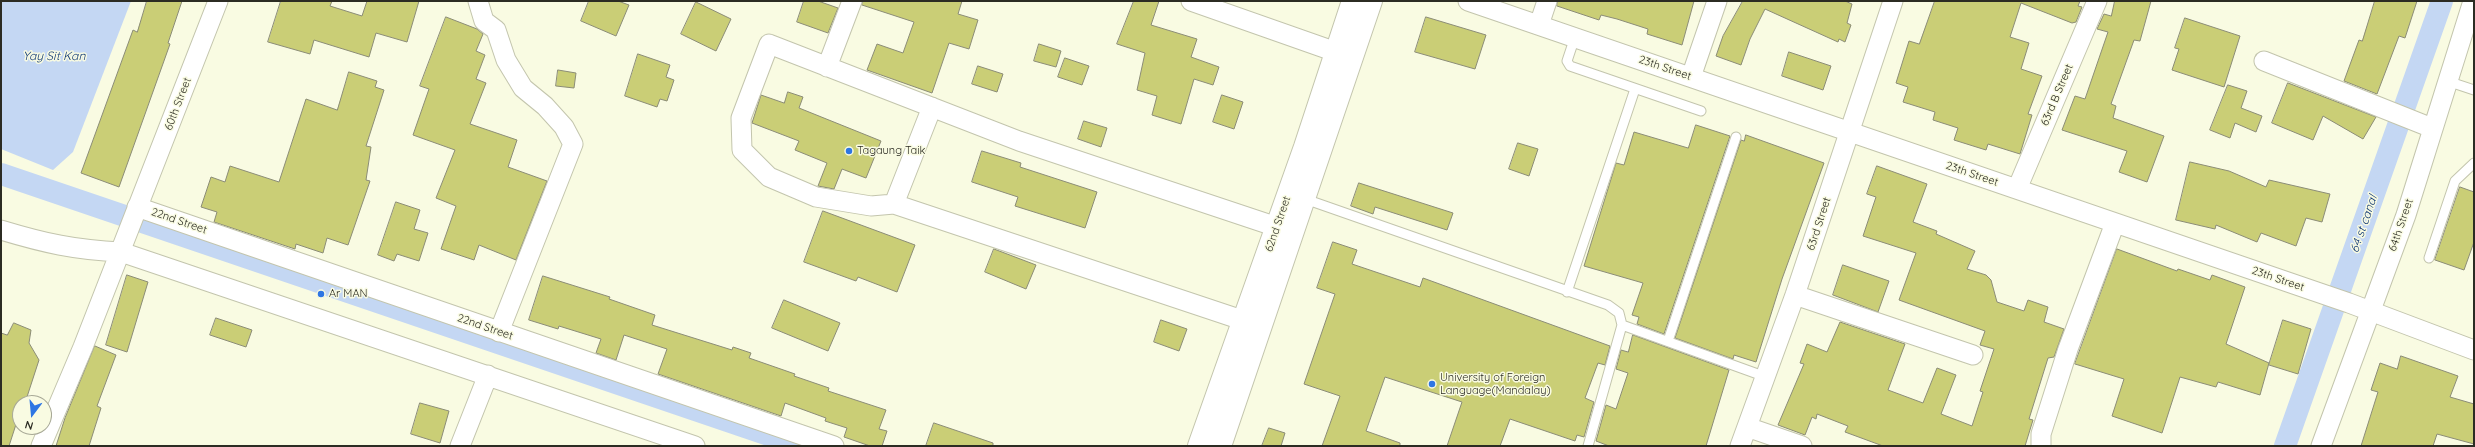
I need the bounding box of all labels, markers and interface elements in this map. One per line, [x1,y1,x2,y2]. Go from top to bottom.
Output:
water label: Yay Sit Kan [23,49,85,63]
street label: 23th Street [1637,53,1693,83]
street label: 63rd B Street [2038,62,2076,128]
street label: 60th Street [162,76,194,132]
place label: Tagaung Taik [857,144,926,158]
marker: Tagaung Taik [844,146,854,156]
street label: 23th Street [1944,159,2000,189]
water label: 64 st canal [2347,193,2381,255]
street label: 62nd Street [1262,194,1294,254]
street label: 63rd Street [1804,196,1834,252]
street label: 64th Street [2386,197,2416,253]
street label: 22nd Street [149,205,209,237]
street label: 23th Street [2250,264,2306,294]
place label: Ar MAN [329,287,368,301]
marker: Ar MAN [316,289,326,299]
street label: 22nd Street [455,311,515,343]
place label: University of Foreign Language(Mandalay) [1440,371,1551,397]
marker: University of Foreign Language(Mandalay) [1427,379,1437,389]
north arrow [12,395,52,435]
text: N [23,418,35,433]

